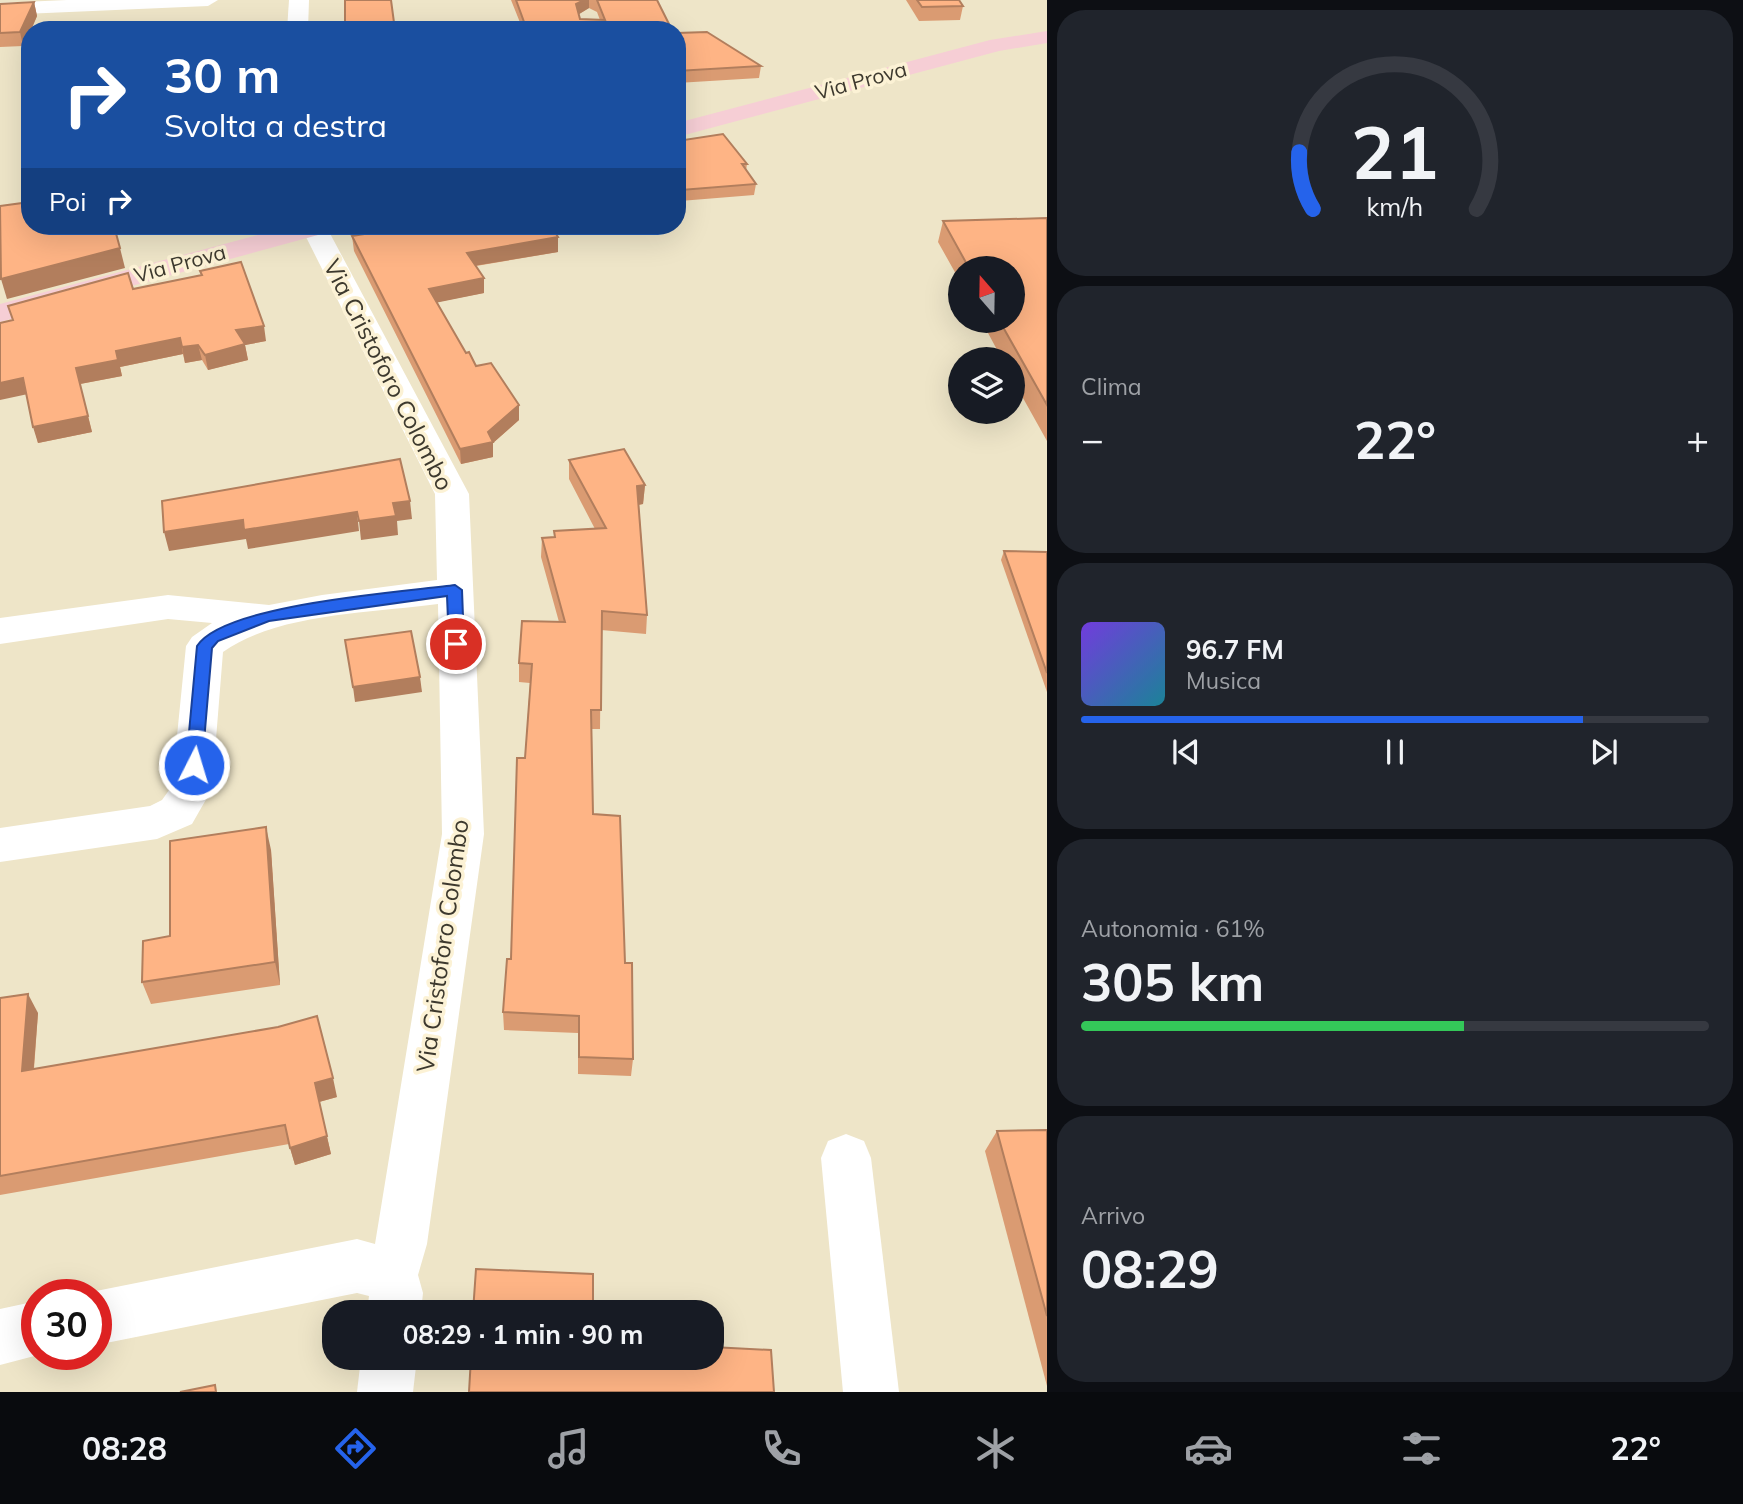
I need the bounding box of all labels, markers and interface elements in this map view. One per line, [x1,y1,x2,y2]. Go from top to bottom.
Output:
text: 30 m [164,44,280,105]
icon: right [49,49,140,140]
street label: Via Prova [812,55,910,105]
text: Svolta a destra [164,105,387,145]
text: 21 [1351,107,1439,198]
icon: right [100,182,138,220]
text: Poi [49,185,86,218]
text: km/h [1367,191,1423,222]
street label: Via Prova [131,238,229,288]
street label: Via Cristoforo Colombo [318,254,460,495]
north arrow [948,256,1026,332]
map controls [948,256,1025,424]
button: layers [948,347,1025,424]
text: Clima [1081,372,1142,401]
text: 22° [1354,407,1436,472]
text: − [1081,415,1104,463]
text: + [1686,415,1709,463]
pin [426,614,486,674]
icon: arrive [437,625,475,663]
text: 96.7 FM [1186,633,1284,666]
text: Musica [1186,666,1261,695]
position arrow [157,728,231,802]
icon: previous [1167,733,1205,771]
icon: pause [1376,733,1414,771]
icon: next [1585,733,1623,771]
street label: Via Cristoforo Colombo [409,817,475,1074]
text: Autonomia · 61% [1081,914,1265,943]
text: 305 km [1081,949,1264,1014]
text: Arrivo [1081,1201,1145,1230]
text: 08:29 [1081,1236,1219,1301]
speed limit sign: 30 [21,1279,112,1370]
text: 08:29 · 1 min · 90 m [403,1318,643,1351]
icon: directions [331,1424,380,1473]
icon: music [544,1424,593,1473]
icon: phone [757,1424,806,1473]
icon: climate [971,1424,1020,1473]
icon: car [1184,1424,1233,1473]
icon: filters [1397,1424,1446,1473]
text: 08:28 [82,1428,167,1468]
text: 22° [1610,1428,1661,1468]

